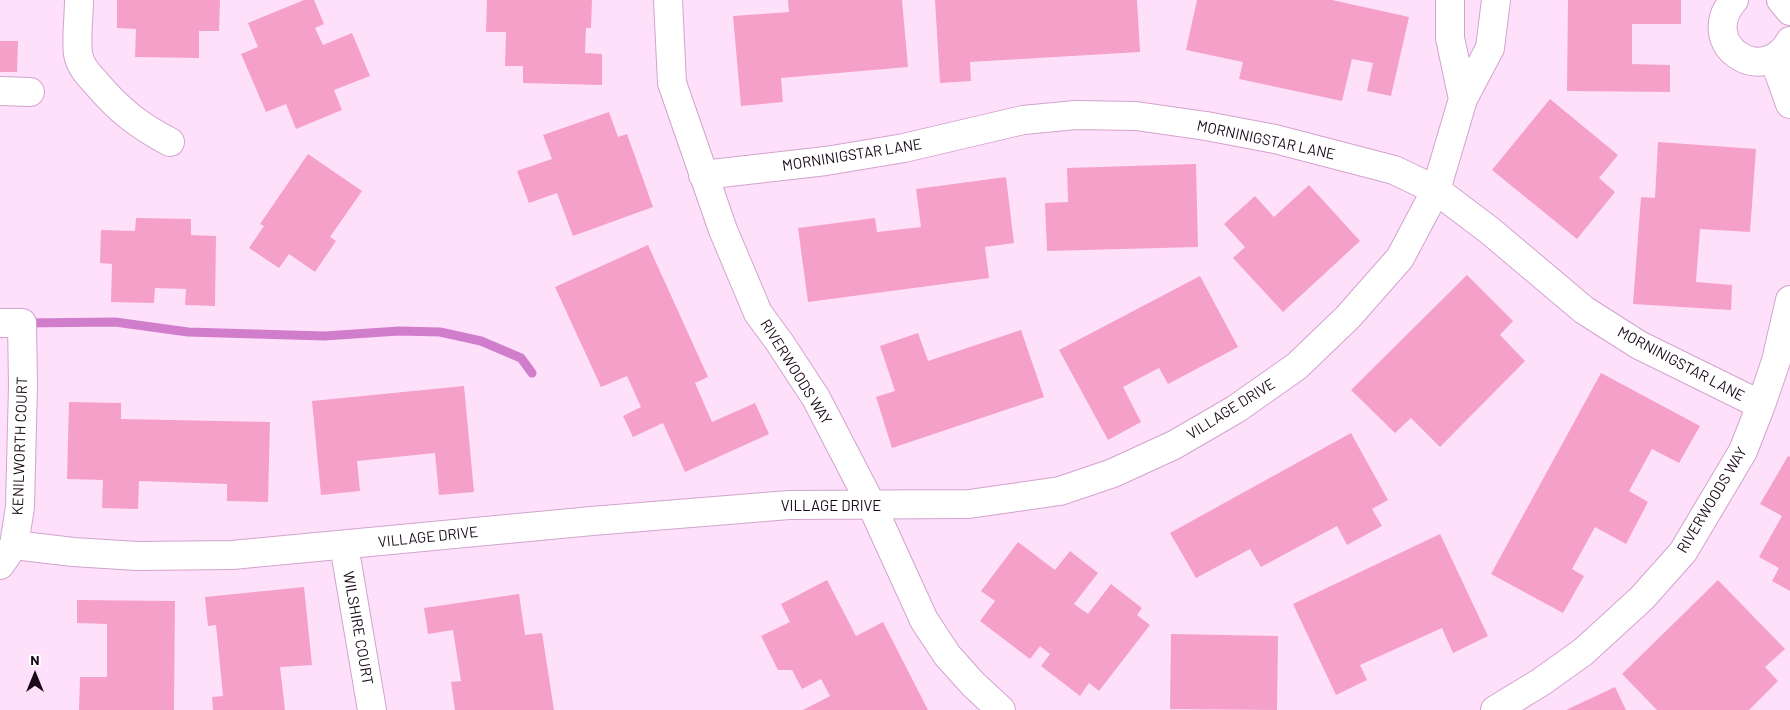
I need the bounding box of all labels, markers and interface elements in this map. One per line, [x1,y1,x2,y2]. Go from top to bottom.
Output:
street label: MORNINIGSTAR LANE [1195,117,1337,163]
street label: MORNINIGSTAR LANE [781,135,923,175]
street label: RIVERWOODS WAY [756,316,836,428]
street label: MORNINIGSTAR LANE [1614,323,1748,405]
street label: VILLAGE DRIVE [1184,375,1278,443]
street label: KENILWORTH COURT [9,376,31,516]
street label: RIVERWOODS WAY [1673,444,1751,556]
street label: VILLAGE DRIVE [781,497,881,515]
street label: VILLAGE DRIVE [377,523,479,551]
street label: WILSHIRE COURT [339,570,377,686]
north arrow [10,650,60,700]
text: N [30,651,40,668]

